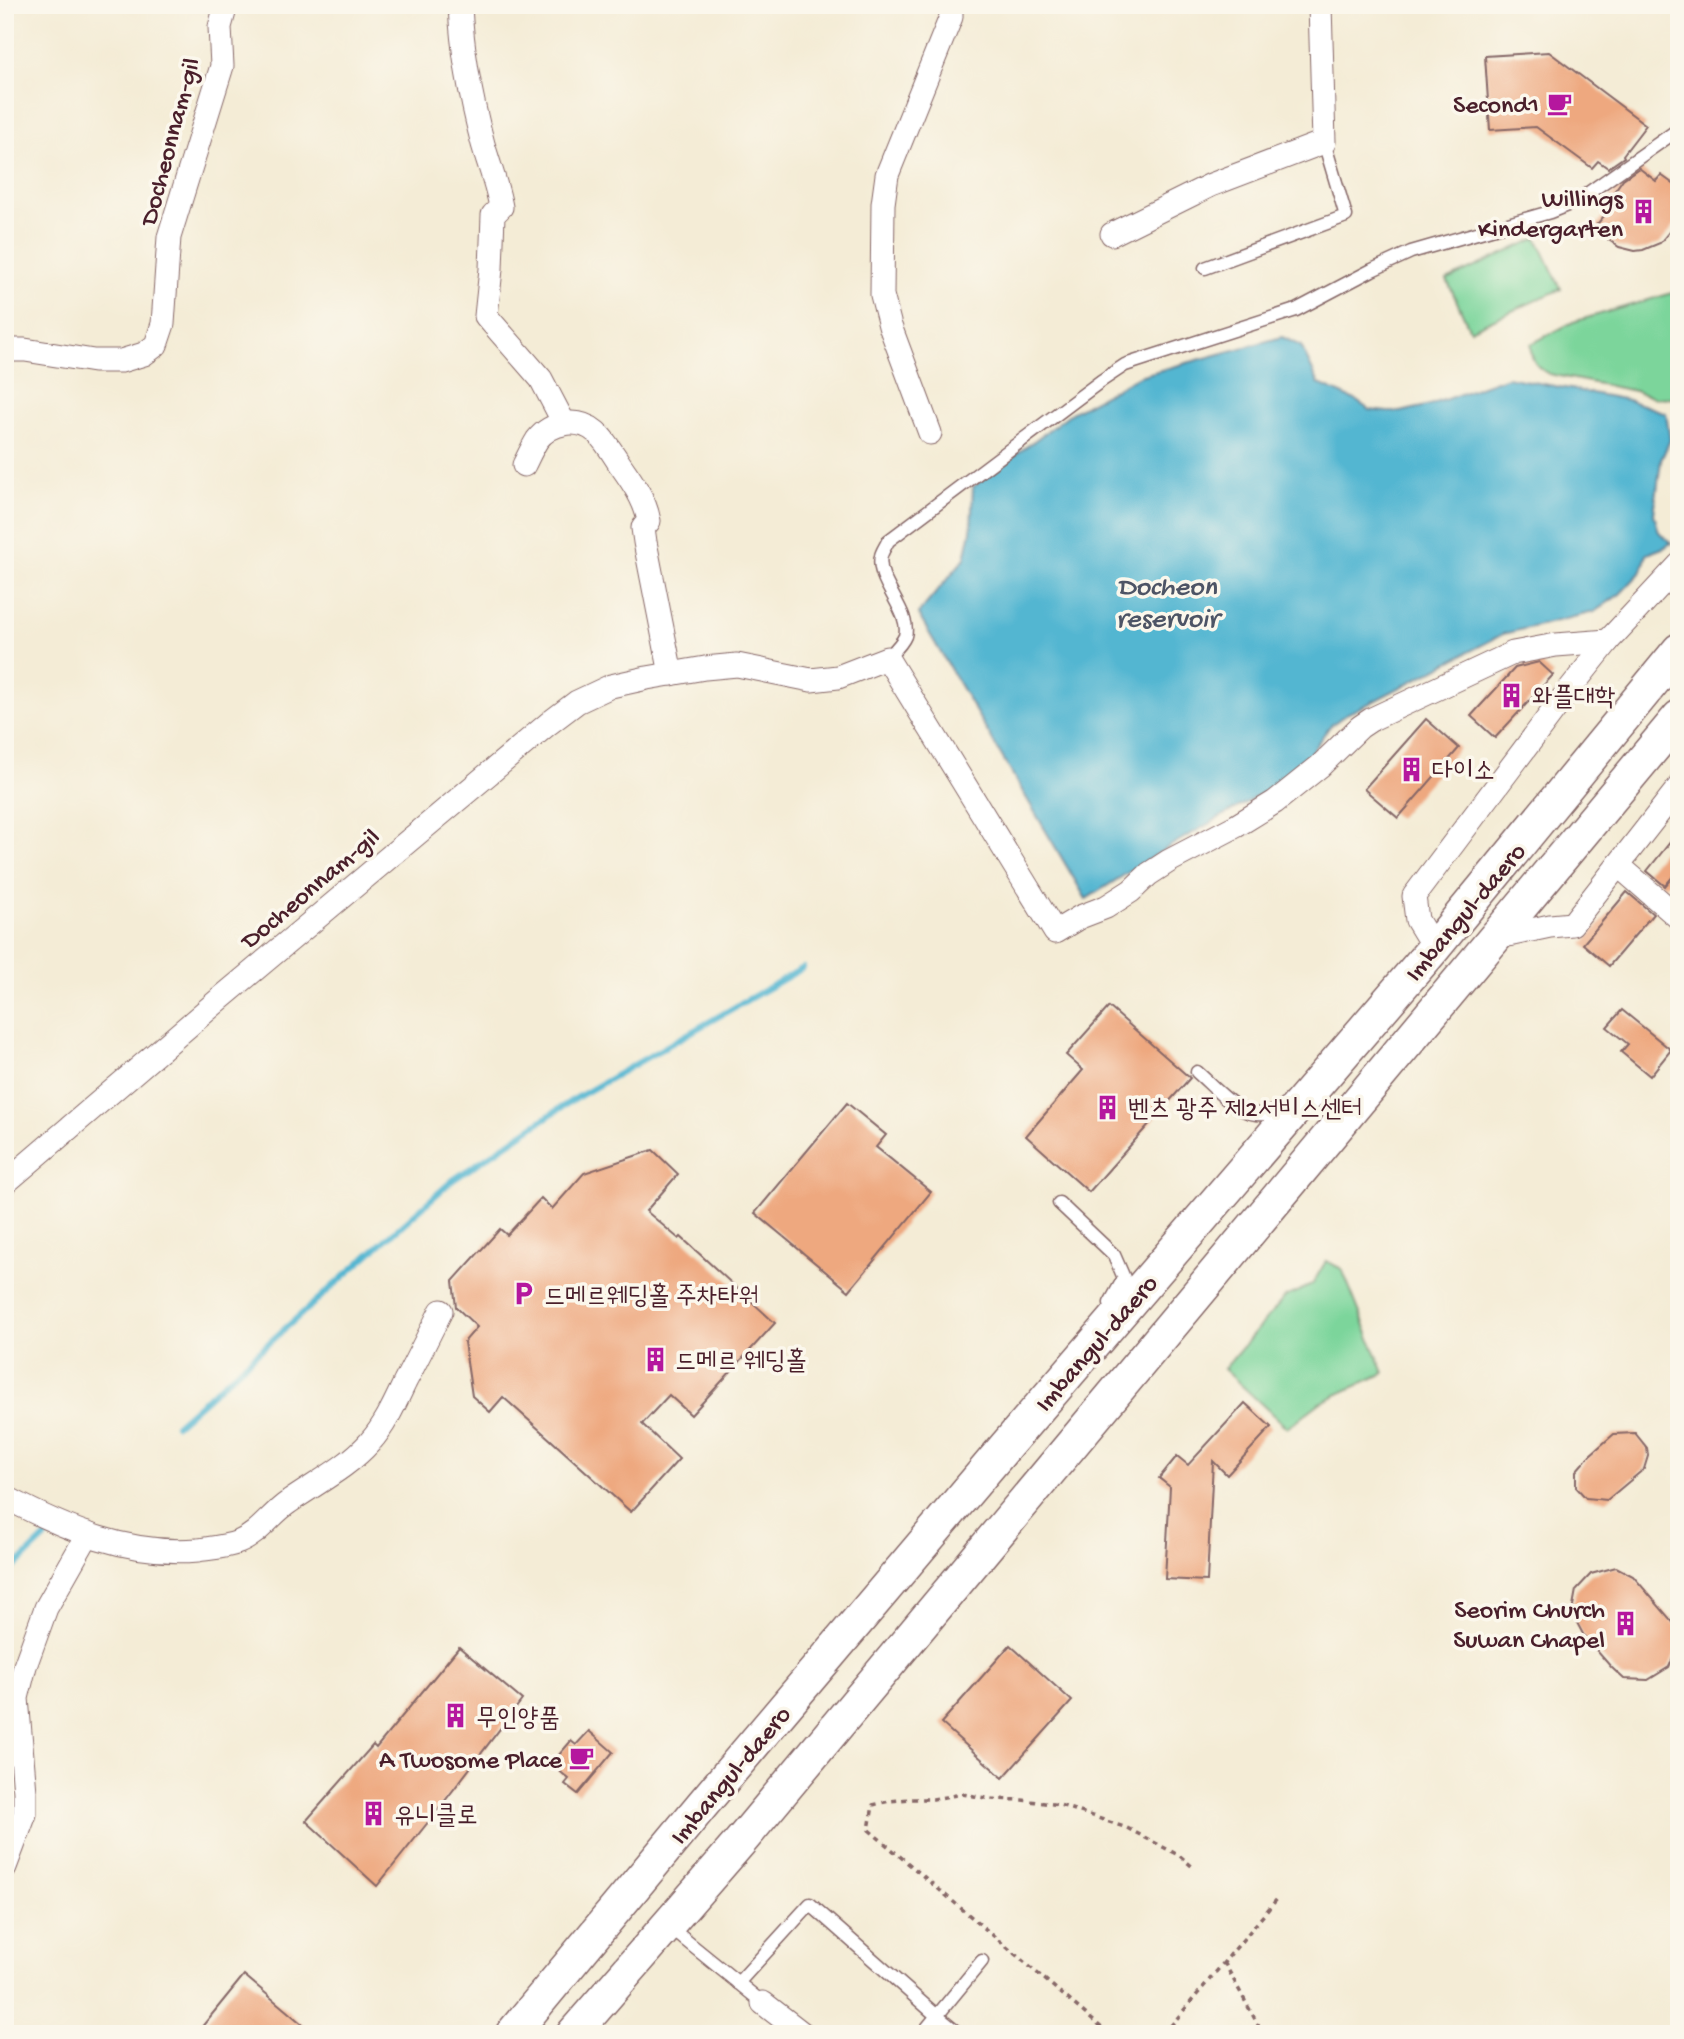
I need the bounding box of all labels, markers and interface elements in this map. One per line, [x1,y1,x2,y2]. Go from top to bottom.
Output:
street label: Docheonnam-gil [135,55,210,231]
cafe icon: Second1 [1545,89,1573,117]
place label: Second1 [1453,92,1539,123]
place label: Willings Kindergarten [1478,186,1624,247]
building icon: Willings Kindergarten [1629,198,1657,226]
water label: Docheon reservoir [1116,572,1223,637]
building icon: 와플대학 [1498,681,1526,709]
place label: 와플대학 [1532,684,1616,715]
building icon: 다이소 [1398,755,1426,783]
place label: 다이소 [1432,758,1495,789]
street label: Docheonnam-gil [234,823,388,959]
street label: Imbangul-daero [1400,838,1535,990]
building icon: 벤츠 광주 제2서비스센터 [1094,1093,1122,1121]
place label: 벤츠 광주 제2서비스센터 [1128,1096,1362,1127]
street label: Imbangul-daero [1030,1270,1166,1420]
parking icon: 드메르웨딩홀 주차타워 [510,1280,538,1308]
place label: 드메르웨딩홀 주차타워 [544,1282,759,1314]
building icon: 드메르 웨딩홀 [641,1345,669,1373]
place label: 드메르 웨딩홀 [675,1347,807,1379]
place label: Seorim Church Suwan Chapel [1453,1597,1605,1658]
building icon: Seorim Church Suwan Chapel [1611,1609,1639,1637]
street label: Imbangul-daero [665,1701,800,1853]
building icon: 무인양품 [442,1702,470,1730]
place label: 무인양품 [476,1705,560,1736]
cafe icon: A Twosome Place [568,1744,596,1772]
place label: A Twosome Place [379,1747,563,1778]
building icon: 유니클로 [360,1800,388,1828]
place label: 유니클로 [394,1803,478,1834]

